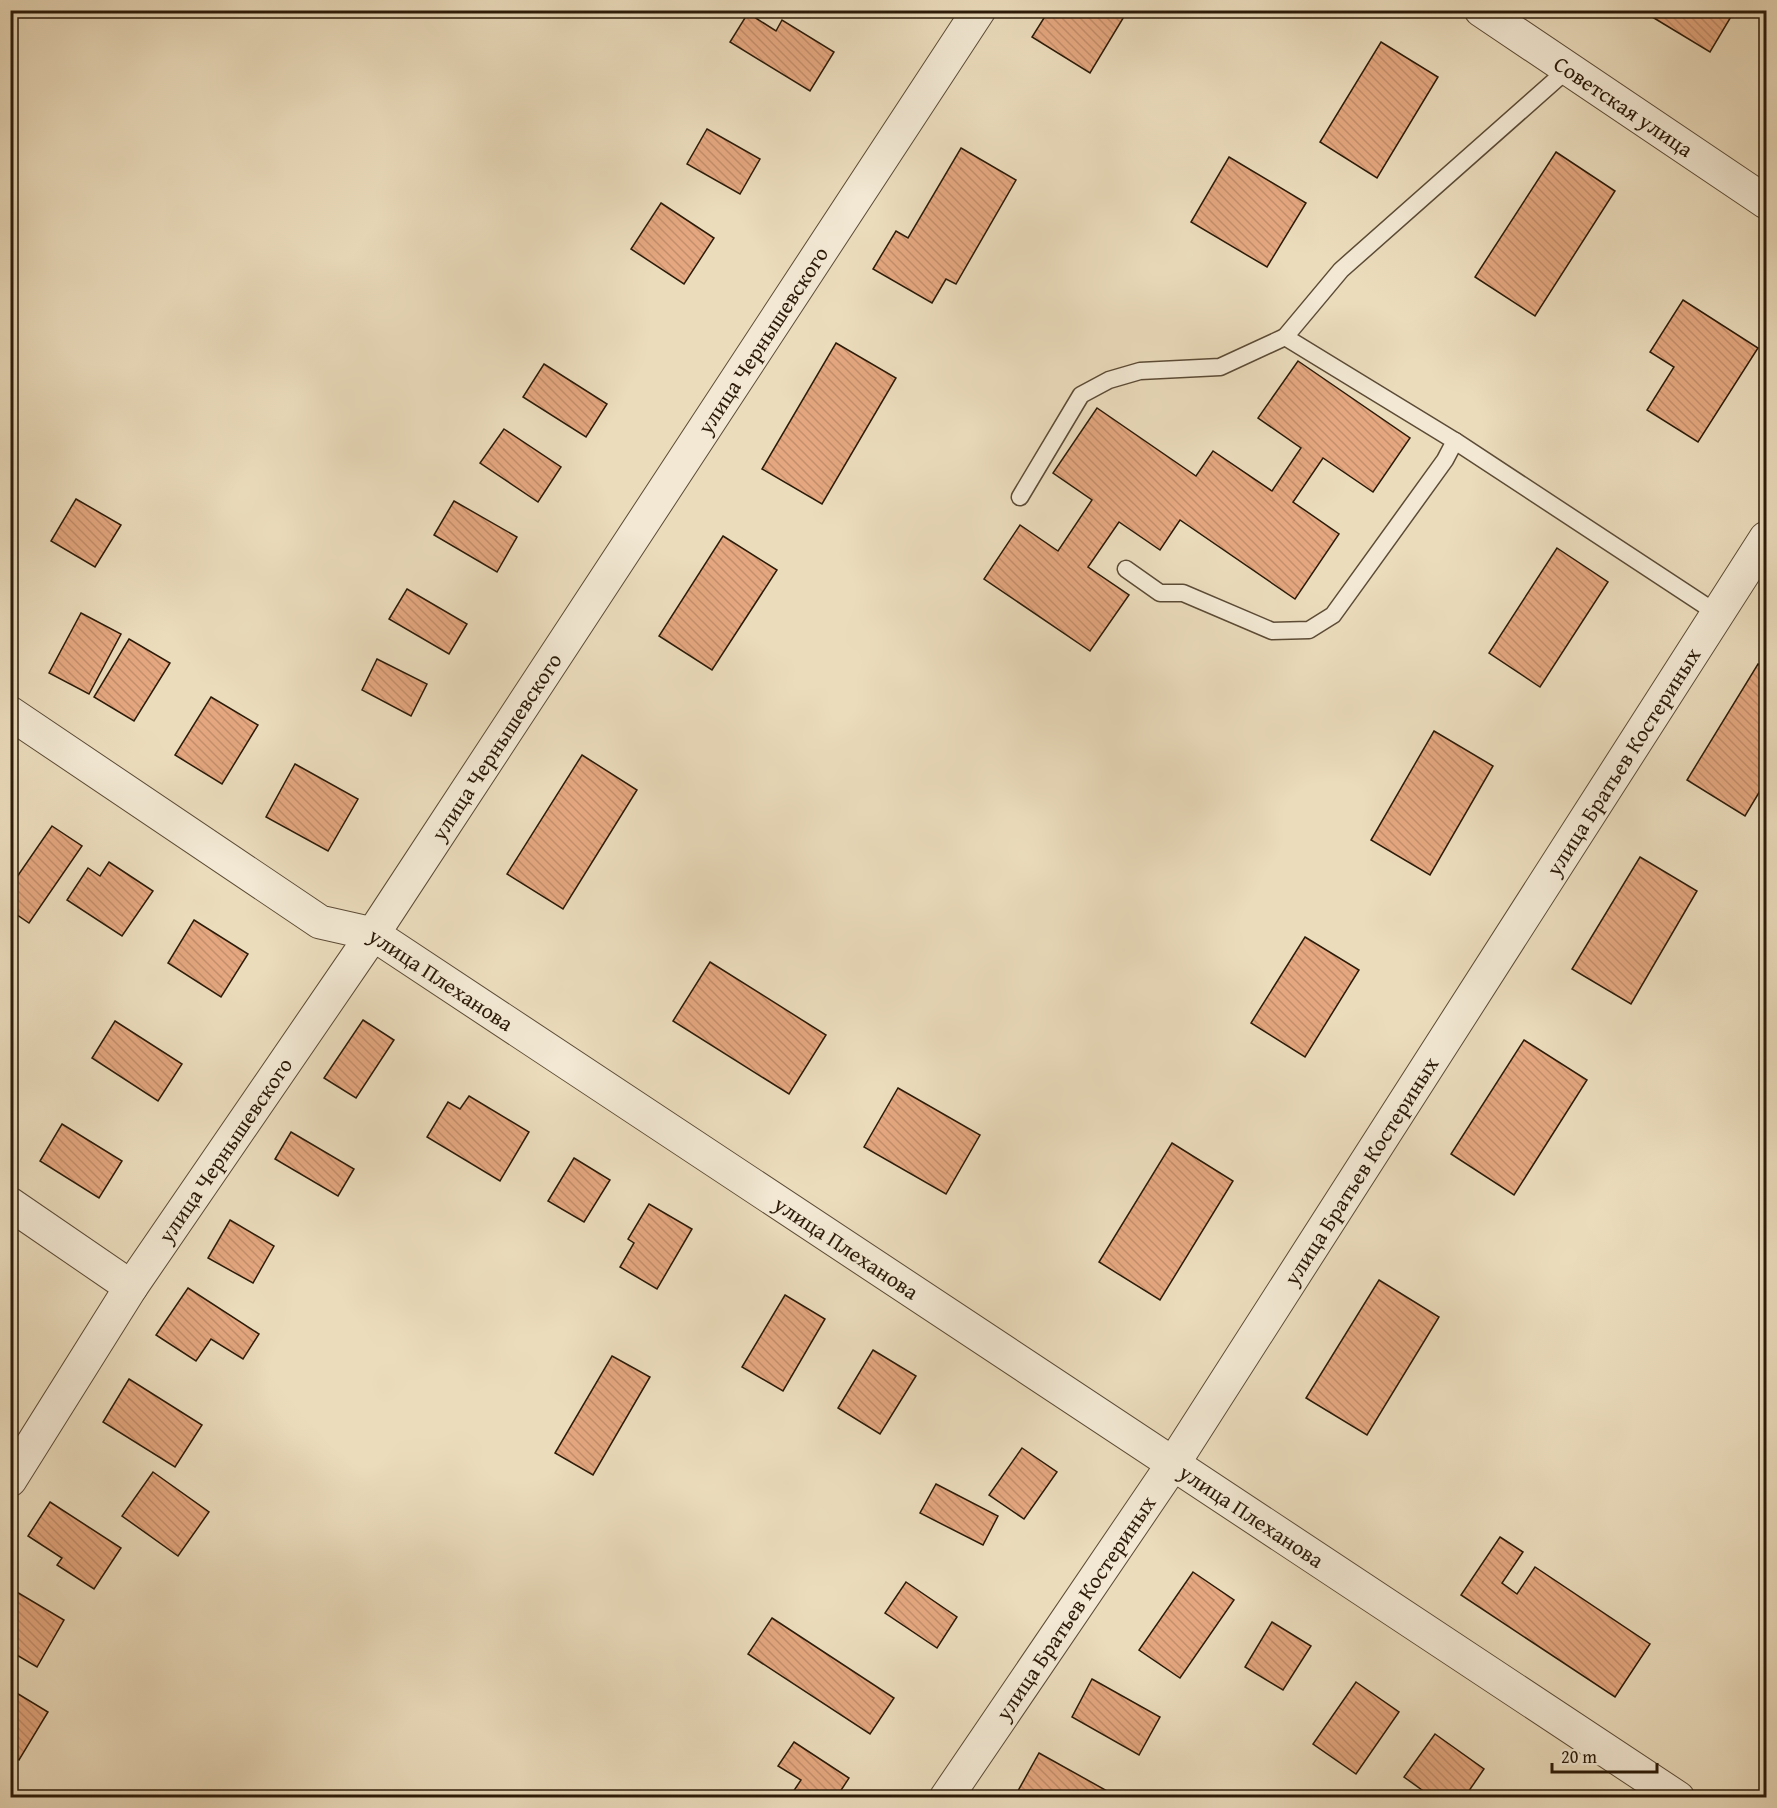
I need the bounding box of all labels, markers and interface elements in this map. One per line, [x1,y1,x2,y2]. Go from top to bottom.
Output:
street label: Советская улица [1547,48,1700,165]
street label: улица Чернышевского [689,240,836,441]
street label: улица Братьев Костериных [1537,640,1708,883]
street label: улица Чернышевского [422,646,569,848]
street label: улица Плеханова [362,919,520,1039]
street label: улица Братьев Костериных [1275,1050,1446,1292]
street label: улица Чернышевского [149,1051,300,1250]
street label: улица Плеханова [767,1187,926,1307]
street label: улица Плеханова [1172,1456,1331,1576]
street label: улица Братьев Костериных [987,1488,1164,1728]
scale bar [1552,1736,1657,1774]
text: 20 m [1561,1743,1597,1770]

